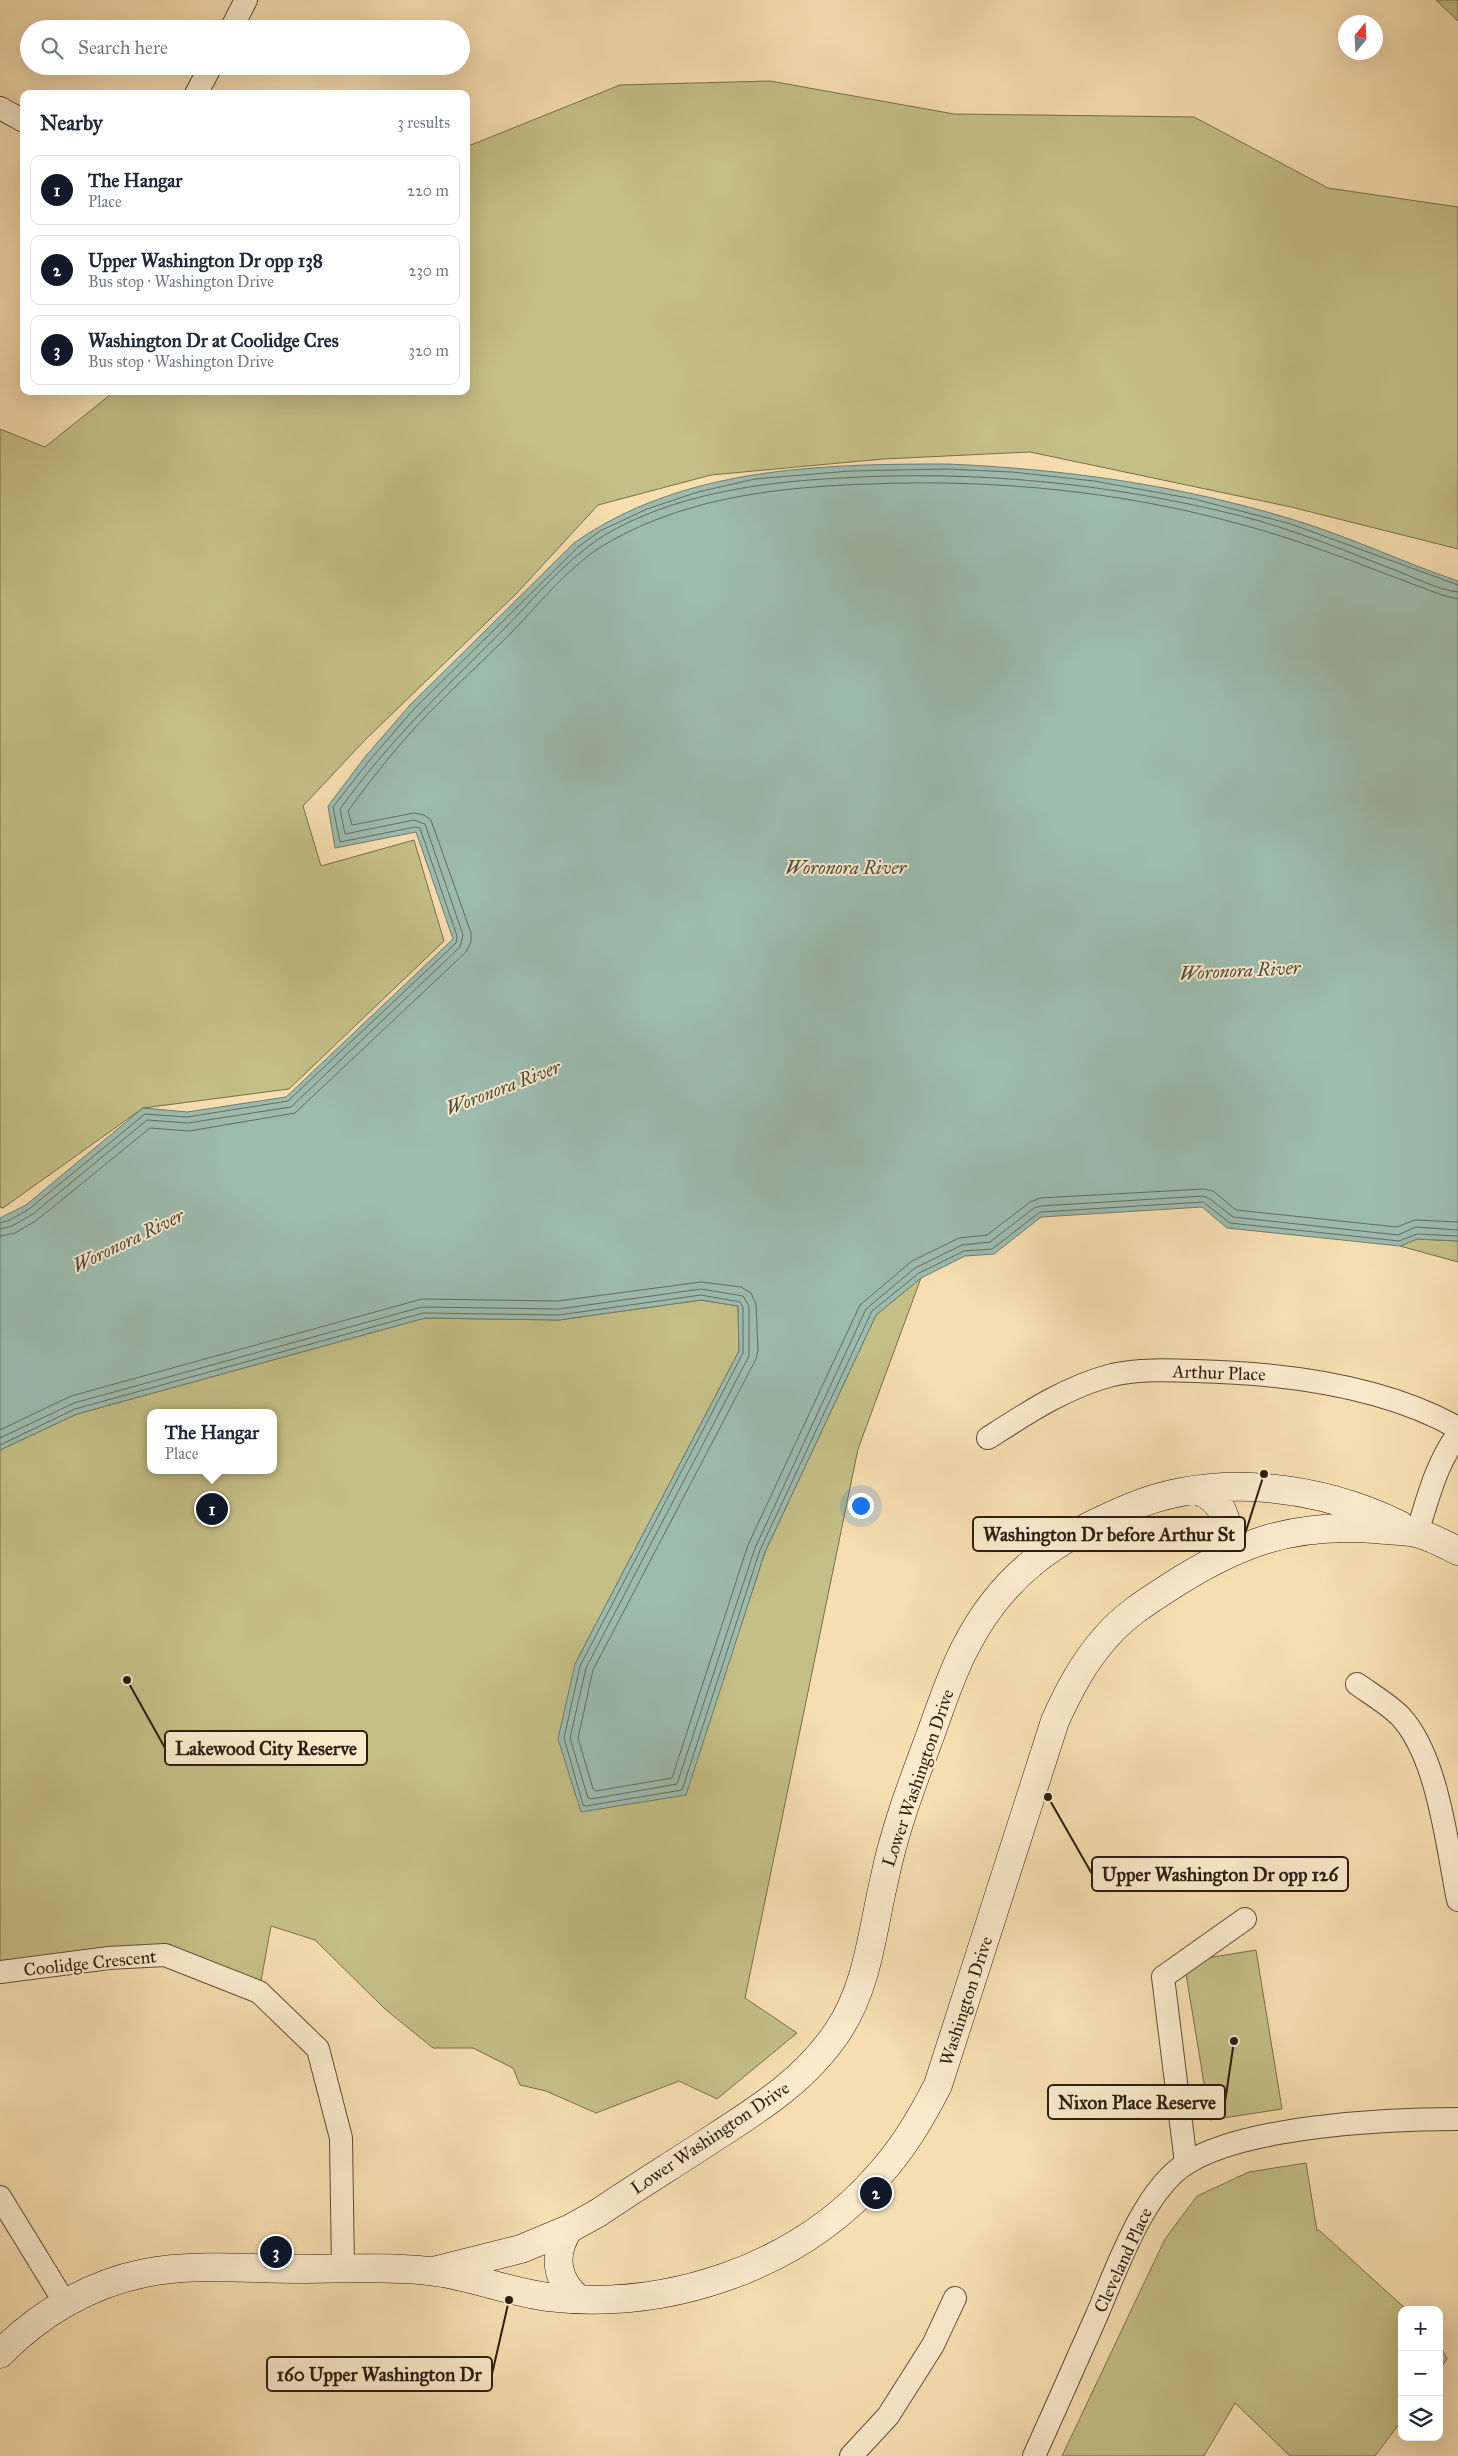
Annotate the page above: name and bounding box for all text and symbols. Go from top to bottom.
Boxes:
north arrow [1338,15,1383,60]
search box [20,20,470,75]
icon: search [38,34,66,62]
text: Search here [78,36,168,59]
text: Nearby [40,110,103,136]
text: 3 results [397,113,450,132]
text: The Hangar [88,169,182,192]
text: 1 [54,181,60,200]
text: 220 m [407,181,449,200]
text: Place [88,192,122,211]
text: Upper Washington Dr opp 138 [88,249,323,272]
text: 2 [53,261,61,280]
text: 230 m [409,261,449,280]
text: Bus stop · Washington Drive [88,272,274,291]
text: Washington Dr at Coolidge Cres [88,329,339,352]
text: 3 [54,341,60,360]
text: 320 m [409,341,449,360]
text: Bus stop · Washington Drive [88,352,274,371]
water label: Woronora River [786,856,907,879]
water label: Woronora River [1179,956,1302,985]
water label: Woronora River [443,1055,565,1120]
water label: Woronora River [69,1203,189,1277]
street label: Arthur Place [1171,1360,1266,1386]
popup [147,1409,277,1474]
text: The Hangar [165,1421,259,1444]
text: Place [165,1444,199,1463]
pin: 1 [196,1490,228,1528]
your location [848,1493,874,1519]
callout: Washington Dr before Arthur St [973,1517,1245,1551]
text: Washington Dr before Arthur St [983,1523,1235,1547]
street label: Lower Washington Drive [877,1686,960,1870]
callout: Lakewood City Reserve [165,1731,367,1765]
text: Lakewood City Reserve [175,1737,357,1761]
callout: Upper Washington Dr opp 126 [1092,1857,1348,1891]
text: Upper Washington Dr opp 126 [1102,1863,1339,1887]
street label: Washington Drive [935,1934,998,2069]
street label: Coolidge Crescent [23,1945,158,1982]
street label: Lower Washington Drive [627,2077,794,2200]
callout: Nixon Place Reserve [1048,2085,1225,2119]
text: Nixon Place Reserve [1058,2091,1216,2114]
pin: 2 [860,2174,892,2212]
street label: Cleveland Place [1089,2204,1157,2316]
pin: 3 [260,2233,292,2271]
map controls [1398,2306,1443,2441]
button: + [1398,2306,1443,2351]
button: − [1398,2351,1443,2396]
callout: 160 Upper Washington Dr [267,2357,492,2391]
text: 160 Upper Washington Dr [276,2363,482,2387]
button: layers [1398,2396,1443,2441]

